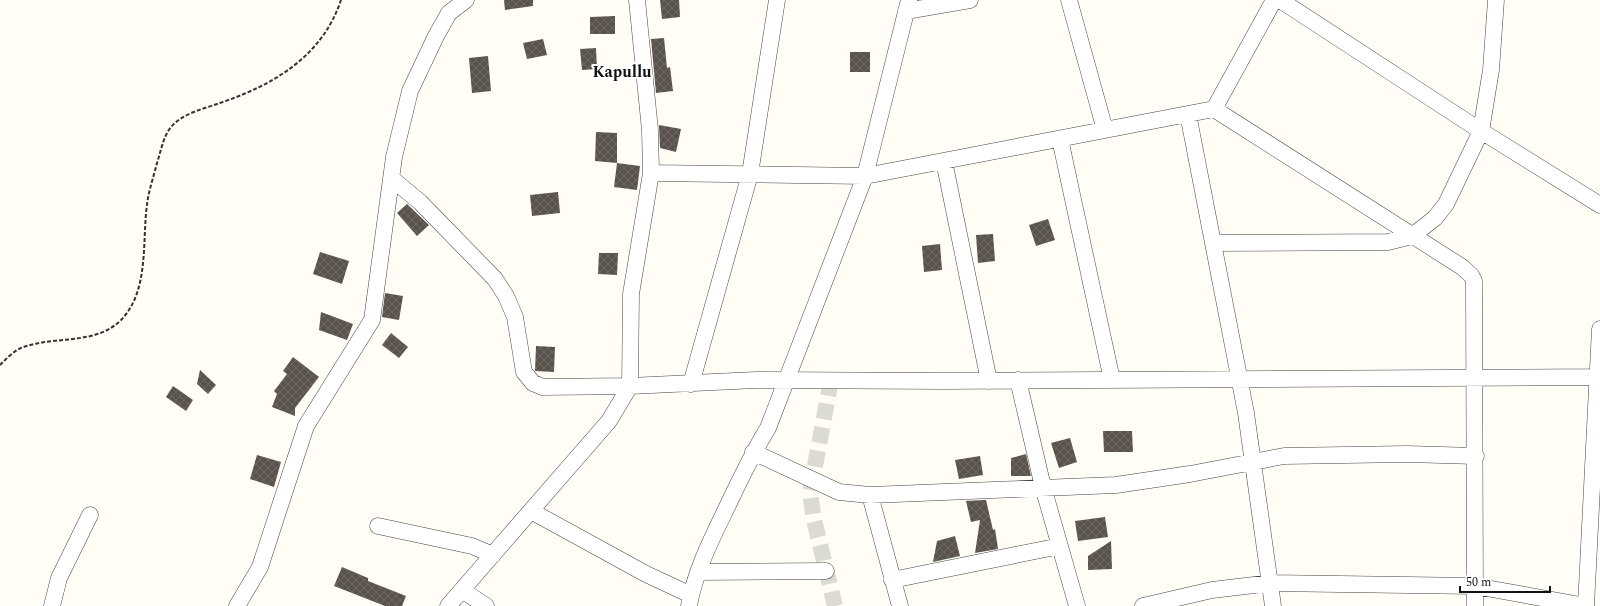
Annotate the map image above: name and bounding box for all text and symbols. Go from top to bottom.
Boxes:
district label: Kapullu [592,60,652,84]
scale bar [1460,568,1550,594]
text: 50 m [1466,573,1491,592]

